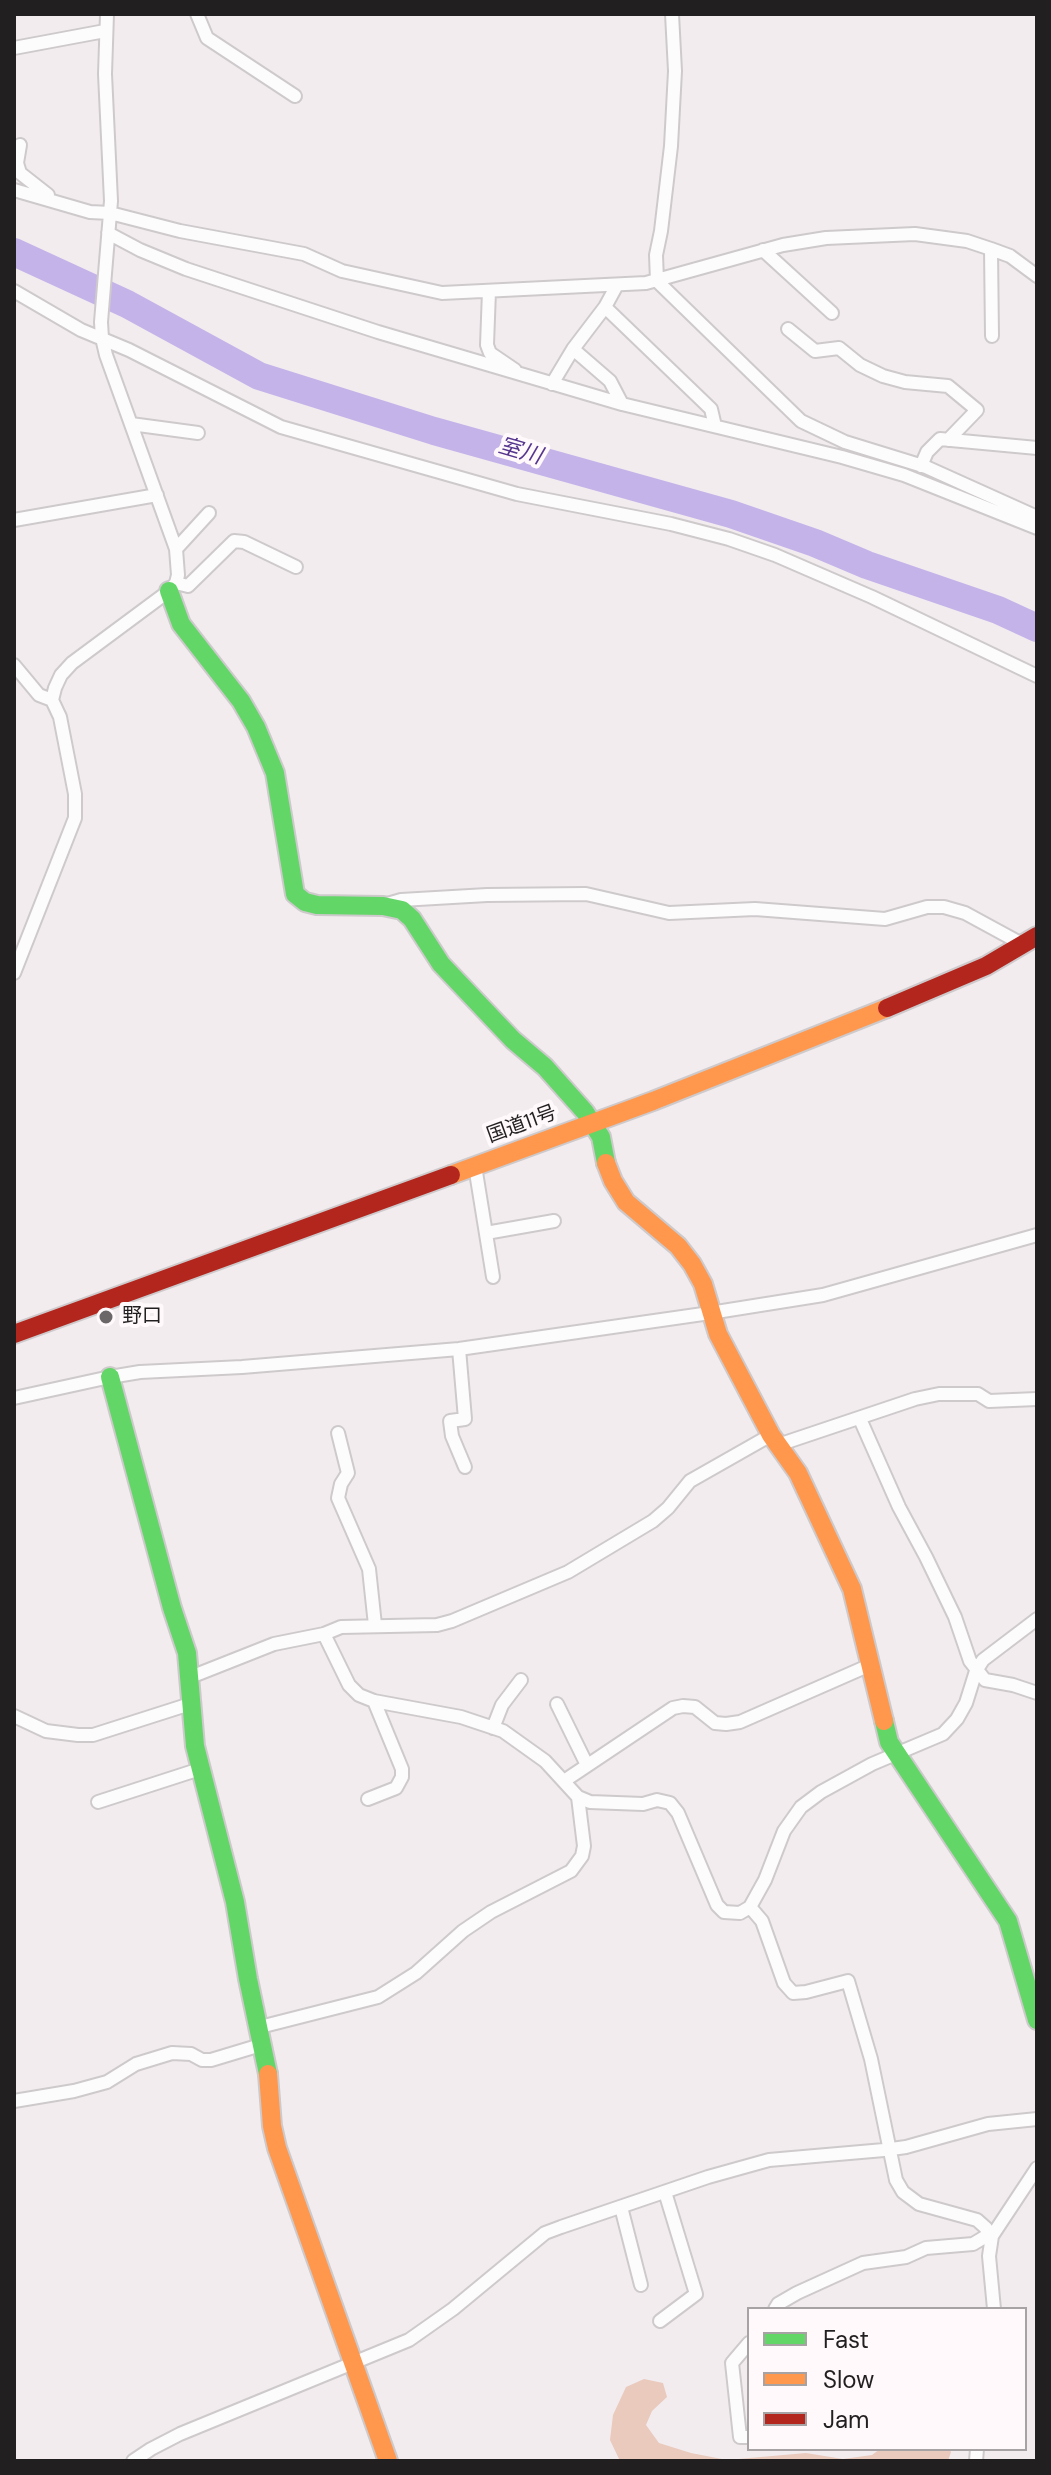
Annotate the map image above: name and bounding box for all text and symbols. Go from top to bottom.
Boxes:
water label: 室川 [495,433,545,471]
street label: 国道11号 [484,1101,560,1149]
place label: 野口 [122,1305,162,1329]
marker: 野口 [97,1308,115,1326]
legend [747,2307,1027,2451]
text: Fast [823,2324,869,2355]
text: Slow [823,2364,874,2395]
text: Jam [823,2404,869,2435]

